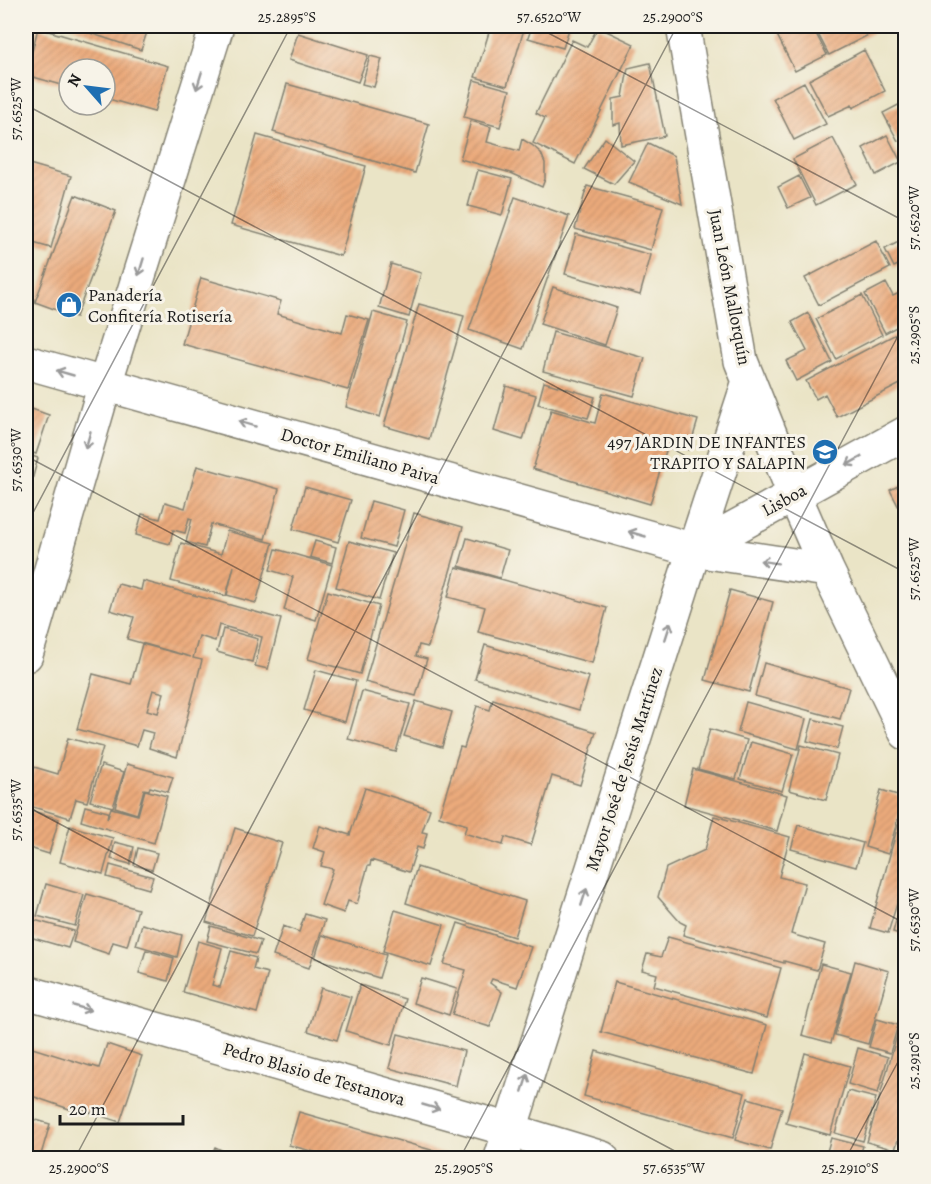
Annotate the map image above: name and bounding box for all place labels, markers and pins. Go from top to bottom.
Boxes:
place label: Panadería Confitería Rotisería [88,283,233,328]
shop icon: Panadería Confitería Rotisería [54,290,84,320]
place label: 497 JARDIN DE INFANTES TRAPITO Y SALAPIN [607,430,806,475]
school or university icon: 497 JARDIN DE INFANTES TRAPITO Y SALAPIN [810,437,840,467]

